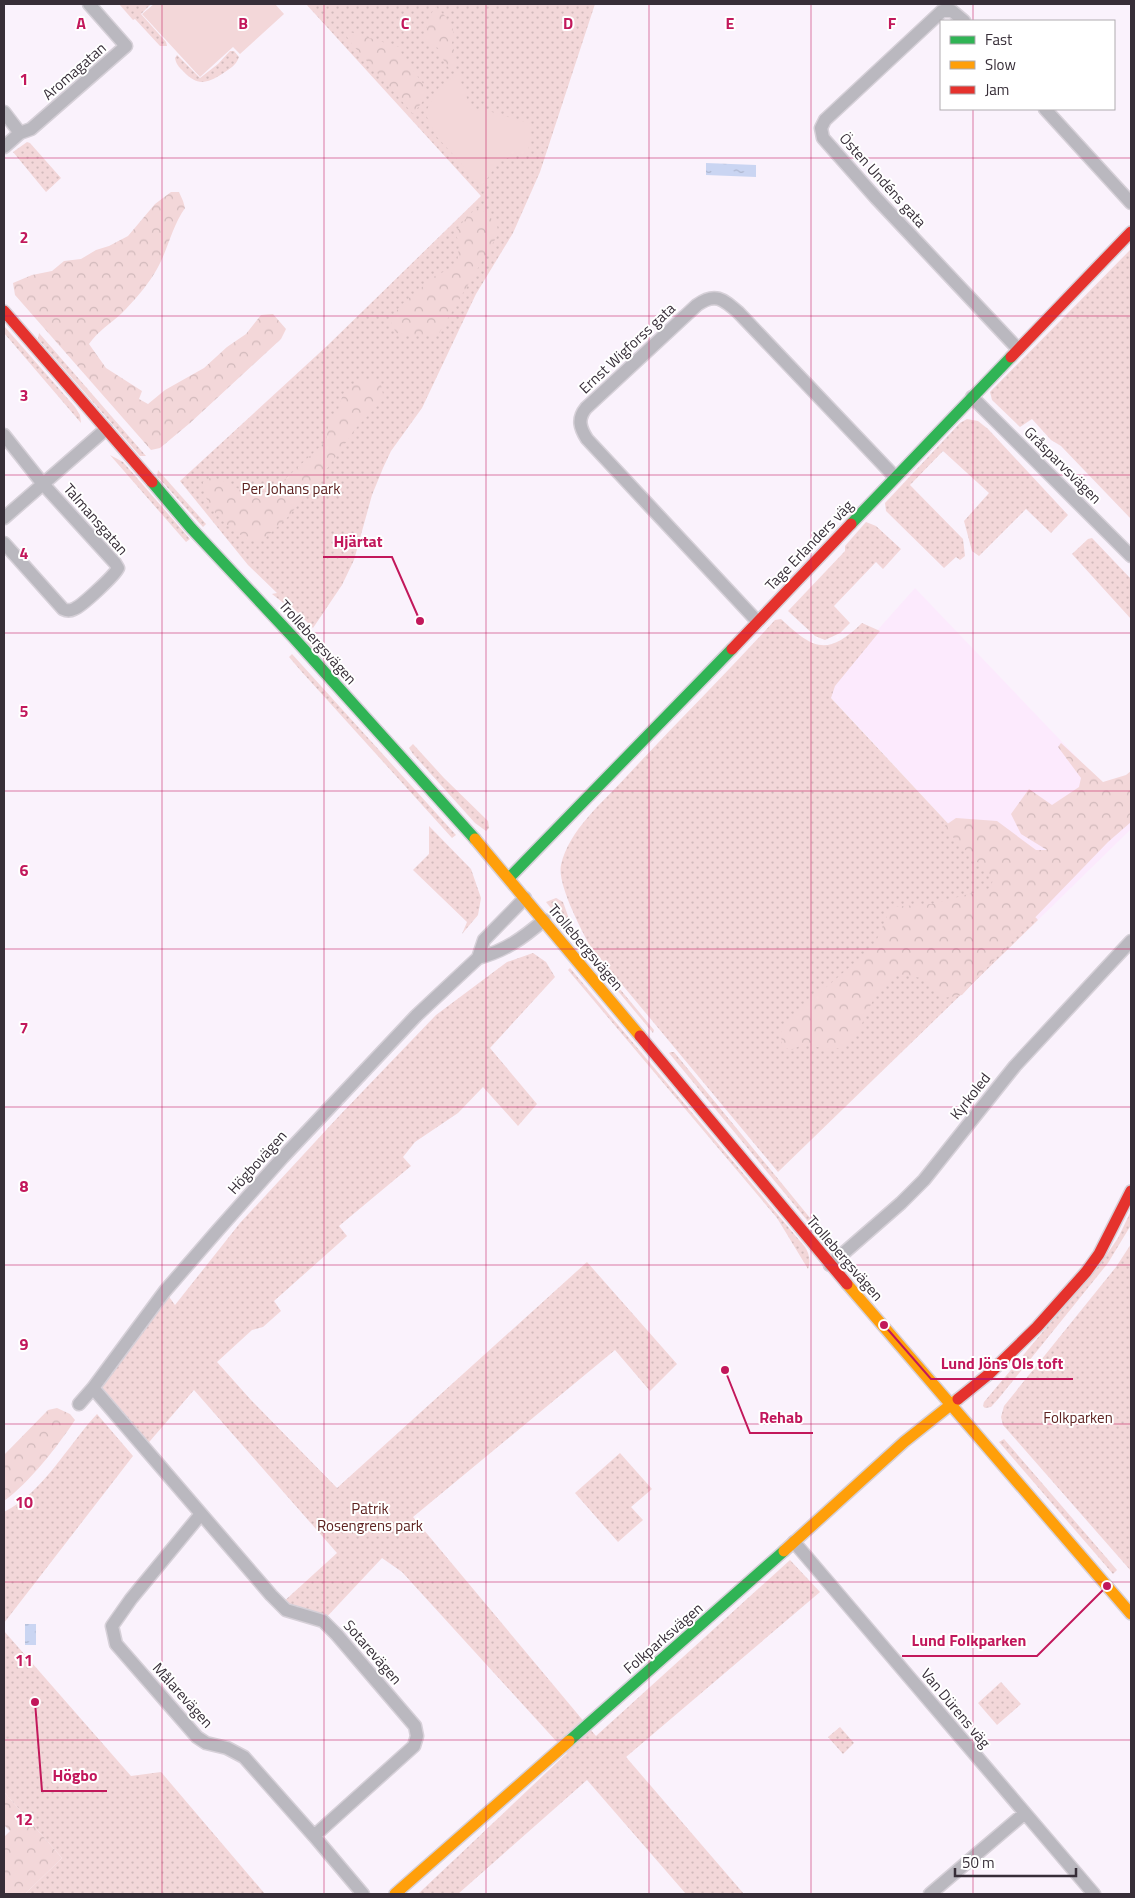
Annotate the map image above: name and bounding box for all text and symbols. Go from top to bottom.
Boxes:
text: A [76,11,86,35]
text: B [238,11,248,35]
text: C [401,11,410,35]
text: D [563,11,573,35]
text: E [726,11,735,35]
text: F [888,11,897,35]
legend [940,20,1115,110]
text: Fast [985,28,1013,51]
street label: Aromagatan [37,37,111,105]
text: Slow [985,53,1016,76]
text: 1 [20,67,28,91]
text: Jam [985,78,1009,101]
street label: Östen Undéns gata [834,127,932,233]
text: 2 [20,225,28,249]
street label: Ernst Wigforss gata [574,297,681,399]
text: 3 [20,383,28,407]
street label: Gråsparvsvägen [1019,421,1107,509]
park label: Per Johans park [242,477,340,500]
street label: Talmansgatan [58,478,134,560]
street label: Tage Erlanders väg [760,494,859,596]
callout: Hjärtat [323,526,392,557]
text: Hjärtat [334,529,383,553]
text: 4 [20,541,29,565]
street label: Trollebergsvägen [274,594,362,690]
text: 5 [20,699,29,723]
text: 6 [20,858,29,882]
street label: Trollebergsvägen [543,899,629,995]
text: 7 [20,1016,28,1040]
street label: Kyrkoled [944,1067,996,1125]
street label: Högbovägen [222,1125,292,1199]
text: 8 [20,1174,29,1198]
street label: Trollebergsvägen [801,1210,889,1306]
text: 9 [20,1332,29,1356]
callout: Lund Jöns Ols toft [931,1348,1073,1379]
text: Lund Jöns Ols toft [941,1351,1063,1375]
callout: Rehab [750,1402,813,1433]
text: Rehab [759,1405,803,1429]
park label: Folkparken [1043,1406,1113,1429]
text: 10 [15,1490,33,1514]
park label: Patrik Rosengrens park [317,1497,423,1537]
street label: Folkparksvägen [618,1597,708,1679]
street label: Sotarevägen [338,1615,408,1689]
callout: Lund Folkparken [902,1625,1037,1656]
text: Lund Folkparken [912,1628,1026,1652]
text: 11 [15,1648,33,1672]
street label: Målarevägen [147,1657,219,1733]
street label: Van Dürens väg [916,1663,997,1753]
callout: Högbo [42,1760,107,1791]
text: Högbo [52,1763,98,1787]
text: 12 [15,1807,33,1831]
scale bar [955,1846,1076,1878]
text: 50 m [962,1851,995,1874]

